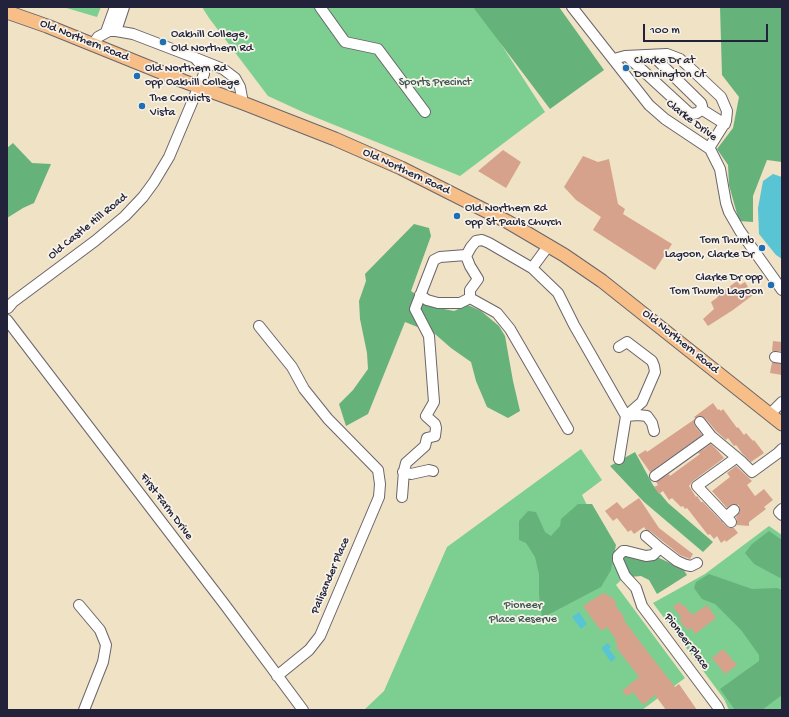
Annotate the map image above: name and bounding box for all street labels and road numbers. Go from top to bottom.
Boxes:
street label: Old Northern Road [37,17,131,65]
street label: Clarke Drive [662,97,720,145]
street label: Old Northern Road [360,145,452,199]
street label: Old Castle Hill Road [46,191,130,263]
street label: Old Northern Road [639,307,721,377]
street label: First Farm Drive [136,471,196,543]
street label: Palisander Place [308,536,354,616]
street label: Pioneer Place [660,611,712,673]

